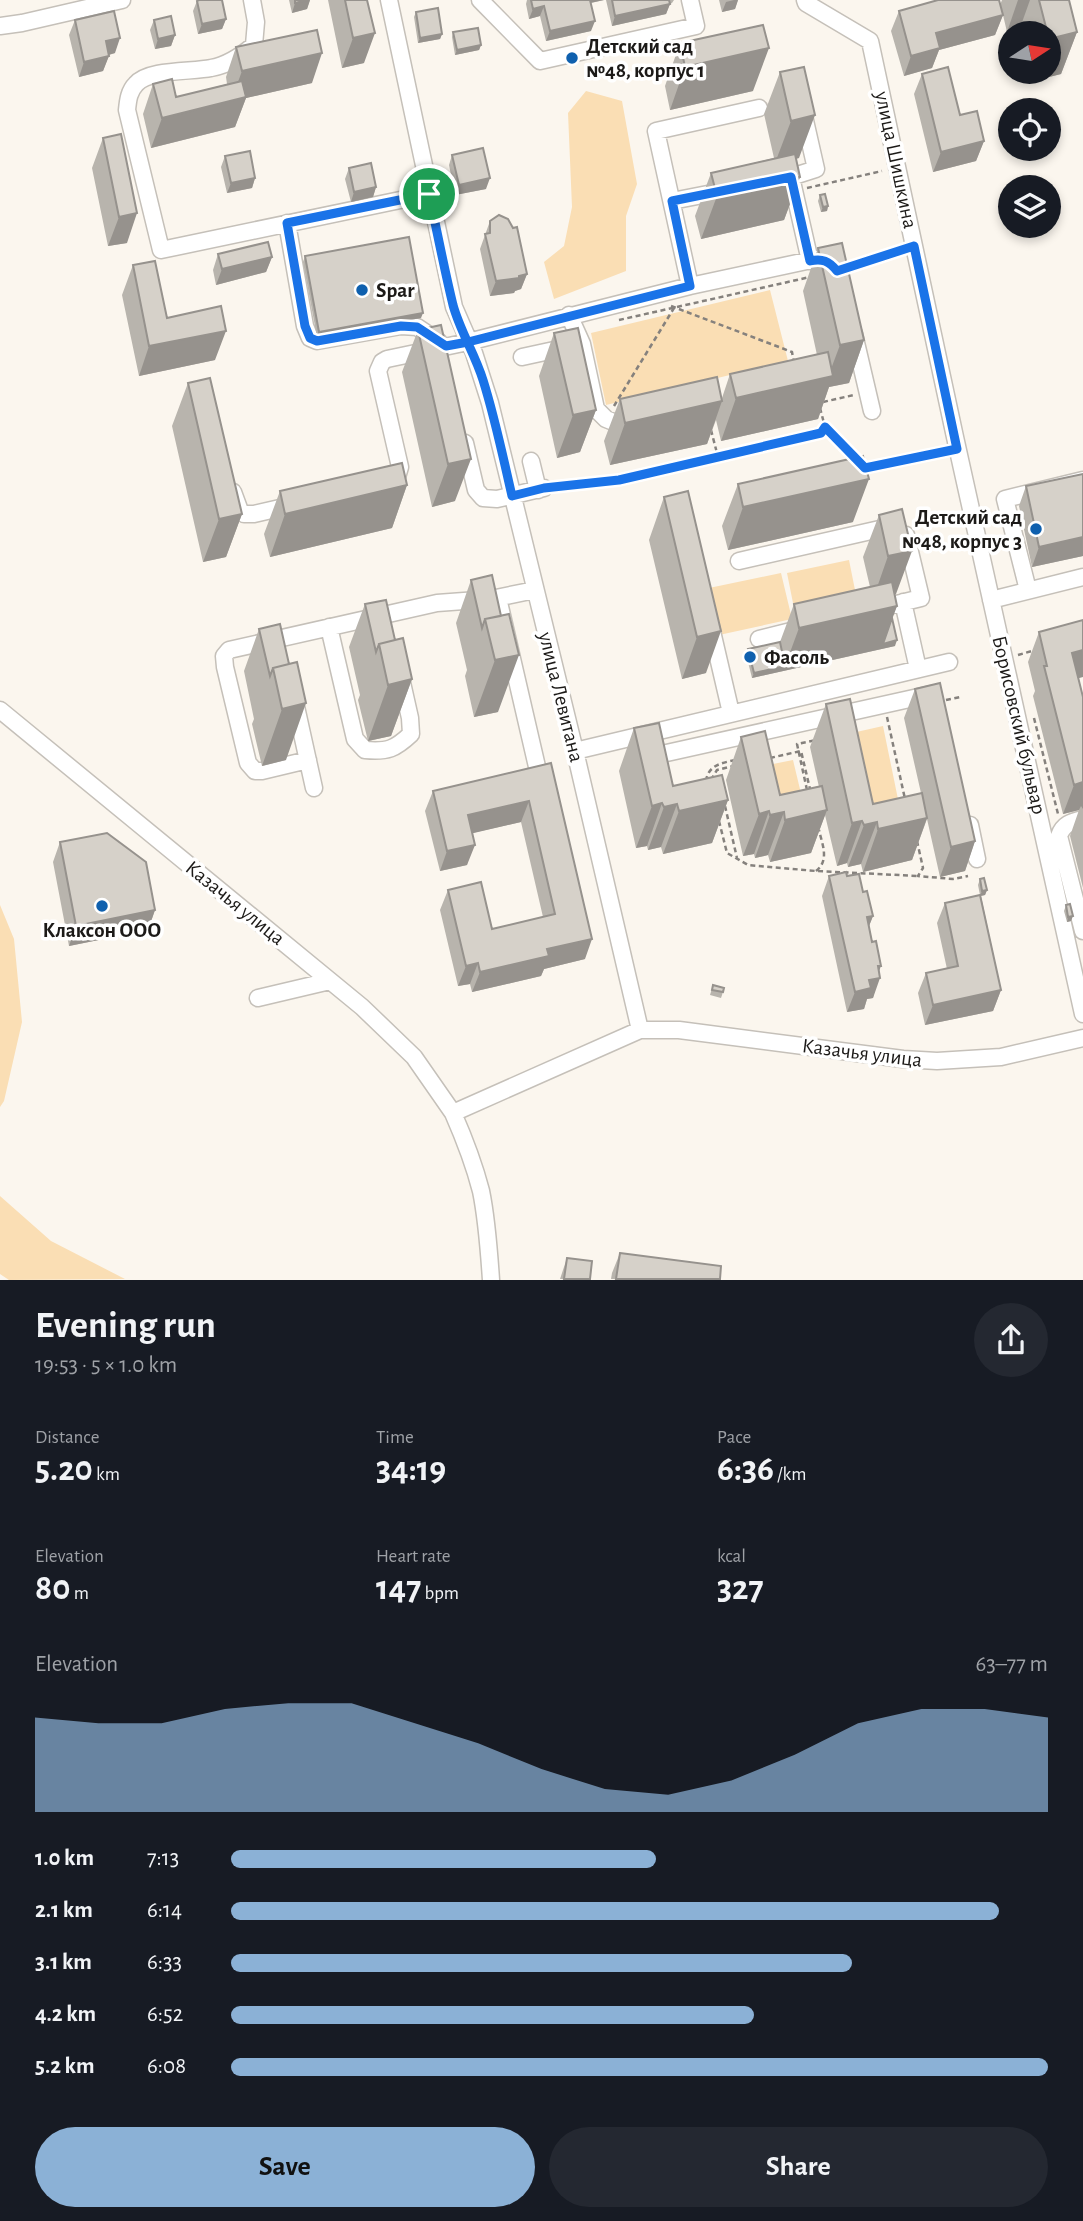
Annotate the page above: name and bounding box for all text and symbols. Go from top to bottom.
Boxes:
north arrow [998,21,1060,84]
map controls [998,21,1061,238]
place label: Детский сад №48, корпус 1 [586,36,705,81]
marker: Детский сад №48, корпус 1 [564,50,580,66]
street label: улица Шишкина [871,88,921,231]
button: locate [998,98,1061,161]
pin [399,164,459,224]
icon: arrive [410,175,448,213]
button: layers [998,175,1061,238]
place label: Spar [376,280,415,301]
marker: Spar [354,282,370,298]
place label: Детский сад №48, корпус 3 [902,507,1022,552]
marker: Детский сад №48, корпус 3 [1028,521,1044,537]
street label: улица Левитана [534,629,587,765]
street label: Борисовский бульвар [988,634,1050,816]
place label: Фасоль [764,647,829,668]
marker: Фасоль [742,649,758,665]
street label: Казачья улица [181,857,289,950]
marker: Клаксон ООО [94,898,110,914]
place label: Клаксон ООО [43,920,161,941]
street label: Казачья улица [801,1035,924,1071]
button: share [974,1303,1048,1377]
text: Evening run [35,1307,216,1345]
text: 19:53 · 5 × 1.0 km [35,1354,177,1377]
text: Distance [35,1428,99,1447]
text: Time [376,1428,414,1447]
text: Pace [717,1428,751,1447]
text: 5.20 [35,1452,93,1487]
text: 34:19 [376,1452,446,1487]
text: 6:36 [717,1452,774,1487]
text: km [93,1465,120,1484]
text: /km [774,1465,806,1484]
text: Elevation [35,1547,104,1566]
text: Heart rate [376,1547,451,1566]
text: kcal [717,1547,746,1566]
text: 80 [35,1571,71,1606]
text: 147 [376,1571,421,1606]
text: 327 [717,1571,764,1606]
text: m [71,1584,89,1603]
text: bpm [421,1584,459,1603]
text: Elevation [35,1653,118,1676]
text: 63–77 m [975,1653,1048,1676]
text: 1.0 km [35,1847,94,1870]
text: 7:13 [147,1847,179,1870]
text: 2.1 km [35,1899,93,1922]
text: 6:14 [147,1899,182,1922]
text: 3.1 km [35,1951,92,1974]
text: 6:33 [147,1951,182,1974]
text: 4.2 km [35,2003,96,2026]
text: 6:52 [147,2003,183,2026]
text: 5.2 km [35,2055,94,2078]
text: 6:08 [147,2055,186,2078]
button: Save [35,2127,535,2207]
button: Share [549,2127,1048,2207]

